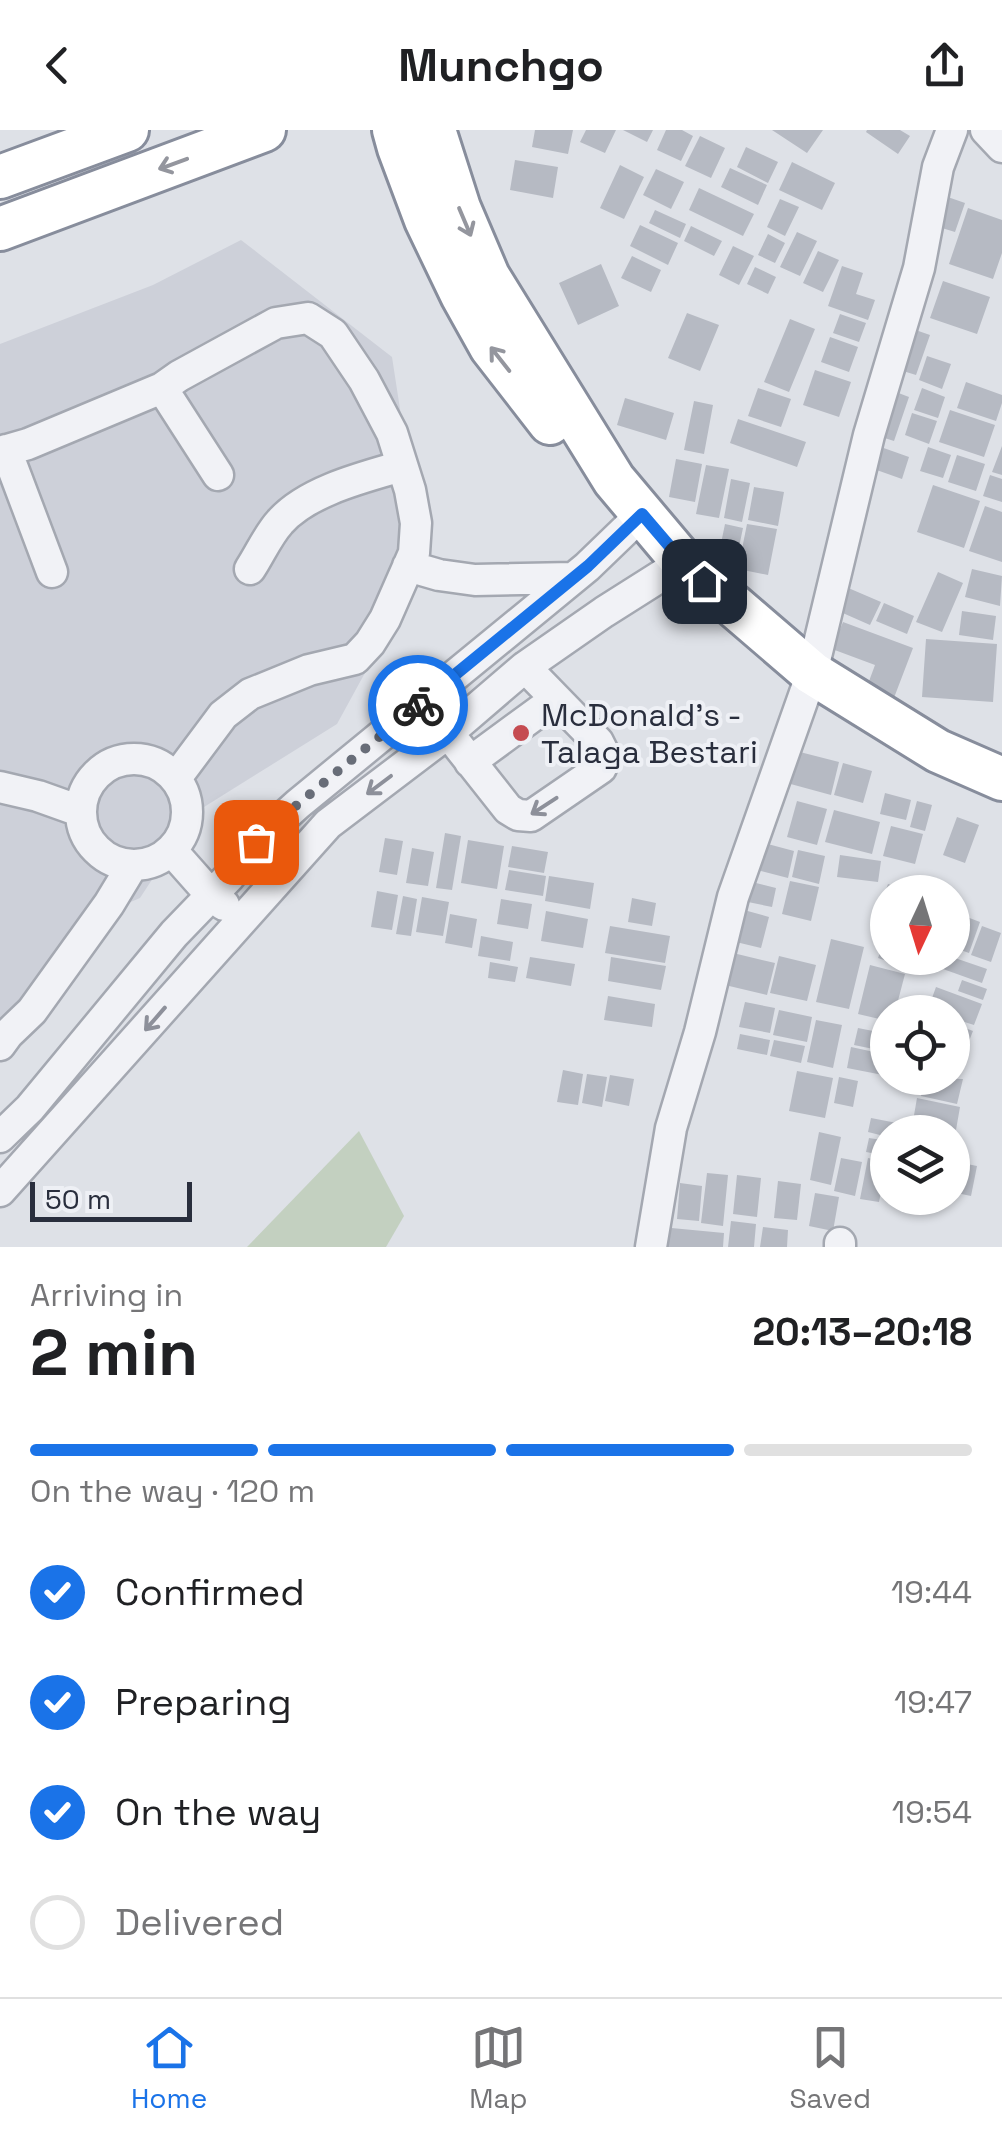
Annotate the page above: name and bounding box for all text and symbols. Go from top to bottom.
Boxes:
text: Munchgo [398,37,604,94]
icon: back [30,38,85,93]
icon: share [917,38,972,93]
one-way arrow [158,156,189,174]
one-way arrow [457,206,475,237]
one-way arrow [490,346,511,373]
pin [662,539,747,624]
icon: home [677,554,732,609]
courier [368,655,468,755]
icon: bike [391,678,446,733]
place label: McDonald's - Talaga Bestari [541,695,758,772]
marker: McDonald's - Talaga Bestari [510,722,532,744]
one-way arrow [366,775,393,796]
one-way arrow [530,796,559,817]
pin [214,800,299,885]
icon: bag [229,815,284,870]
north arrow [870,875,970,975]
map controls [870,875,970,1215]
button: locate [870,995,970,1095]
one-way arrow [144,1005,166,1031]
button: layers [870,1115,970,1215]
scale bar [30,1177,192,1222]
text: 50 m [45,1181,111,1217]
text: Arriving in [30,1275,183,1315]
text: 20:13–20:18 [753,1308,972,1356]
text: 2 min [30,1311,198,1394]
text: On the way · 120 m [30,1471,315,1511]
icon: check [30,1565,85,1620]
text: Confirmed [115,1568,305,1616]
text: 19:44 [891,1572,972,1612]
icon: check [30,1675,85,1730]
text: Preparing [115,1678,292,1726]
text: 19:47 [894,1682,972,1722]
icon: check [30,1785,85,1840]
text: On the way [115,1788,321,1836]
text: 19:54 [892,1792,972,1832]
text: Delivered [115,1898,284,1946]
tab: Home [131,2020,207,2116]
tab: Map [469,2020,528,2116]
tab: Saved [789,2020,871,2116]

